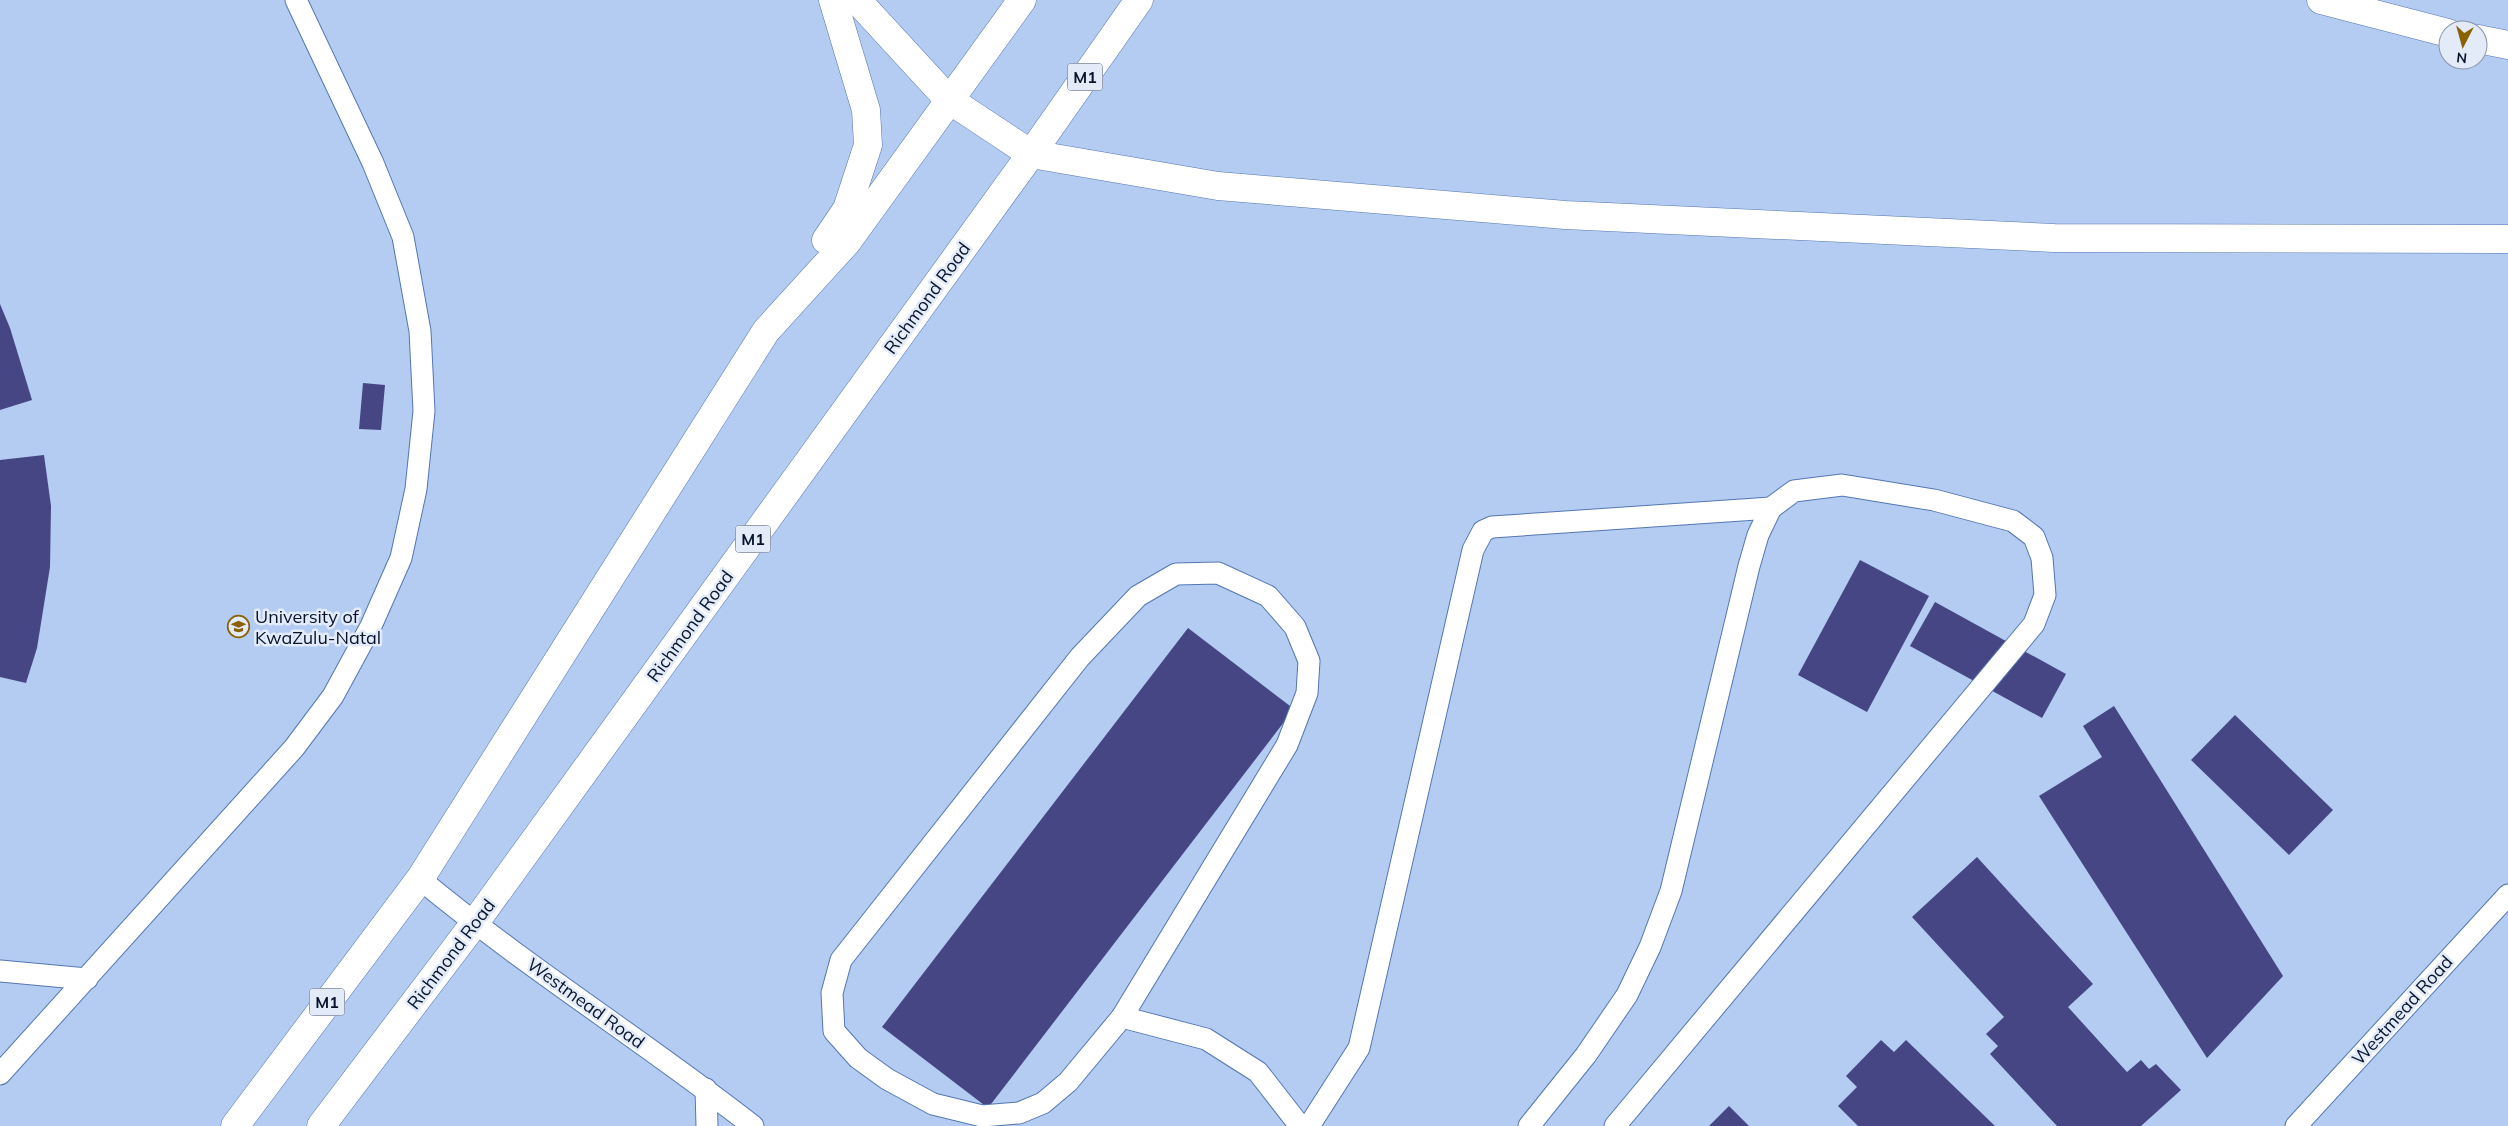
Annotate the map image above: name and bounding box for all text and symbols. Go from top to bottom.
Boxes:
north arrow [2438,20,2488,70]
text: N [2455,48,2468,67]
road number: M1 [1068,64,1102,90]
street label: Richmond Road [879,238,975,358]
road number: M1 [736,526,770,552]
street label: Richmond Road [642,566,738,686]
place label: University of KwaZulu-Natal [255,605,381,649]
school or university icon: University of KwaZulu-Natal [227,614,251,638]
street label: Richmond Road [402,894,500,1014]
street label: Westmead Road [2347,950,2457,1070]
street label: Westmead Road [523,953,649,1053]
road number: M1 [310,989,344,1016]

